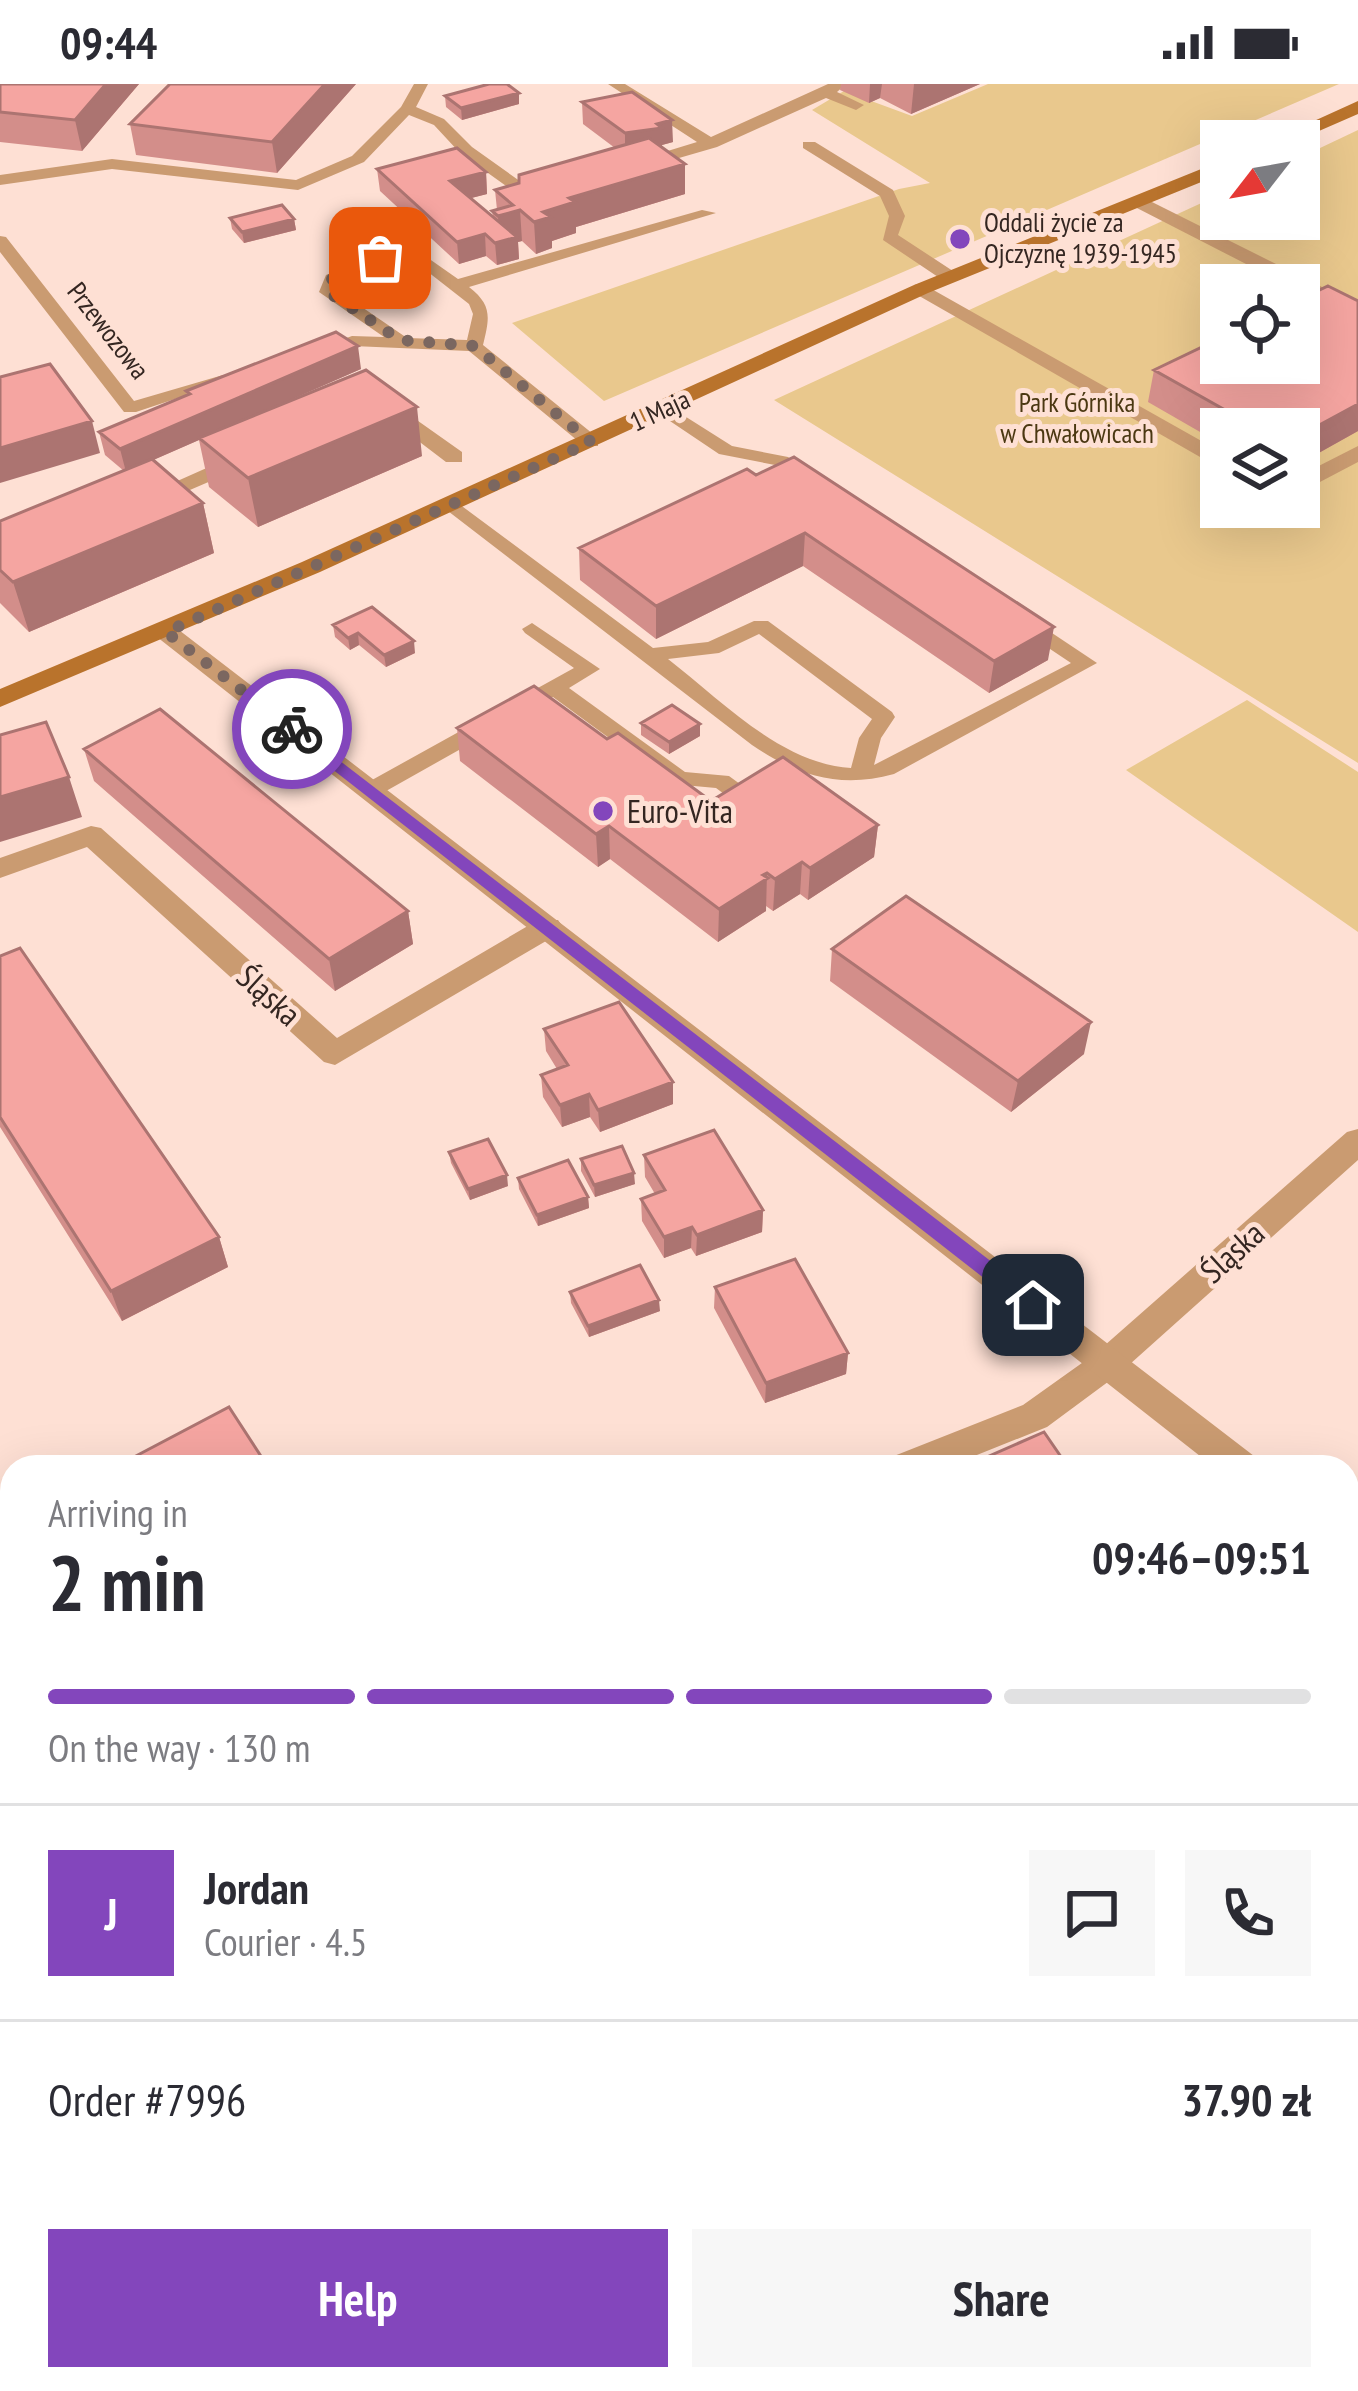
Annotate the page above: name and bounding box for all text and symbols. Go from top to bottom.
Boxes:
text: 09:44 [60,13,157,71]
north arrow [1200,120,1320,240]
map controls [1200,120,1320,528]
place label: Oddali życie za Ojczyznę 1939-1945 [984,205,1177,270]
pin [329,207,431,309]
icon: bag [347,225,413,291]
marker: Oddali życie za Ojczyznę 1939-1945 [947,226,973,252]
button: locate [1200,264,1320,384]
street label: Przewozowa [60,275,157,386]
street label: 1 Maja [624,381,695,439]
park label: Park Górnika w Chwałowicach [1000,385,1154,450]
button: layers [1200,408,1320,528]
courier [232,669,352,789]
icon: bike [259,696,325,762]
place label: Euro-Vita [627,789,733,832]
marker: Euro-Vita [590,798,616,824]
street label: Śląska [228,955,311,1035]
street label: Śląska [1190,1212,1273,1292]
pin [982,1254,1084,1356]
icon: home [1000,1272,1066,1338]
text: Arriving in [48,1487,188,1538]
text: 09:46–09:51 [1092,1528,1311,1586]
text: 2 min [48,1532,206,1633]
text: On the way · 130 m [48,1722,310,1773]
button: chat [1029,1850,1155,1976]
button: phone [1185,1850,1311,1976]
text: Jordan [204,1858,309,1916]
text: J [104,1884,118,1942]
text: Courier · 4.5 [204,1916,367,1967]
text: Order #7996 [48,2070,246,2128]
text: 37.90 zł [1182,2070,1311,2128]
button: Help [48,2229,668,2367]
button: Share [692,2229,1311,2367]

